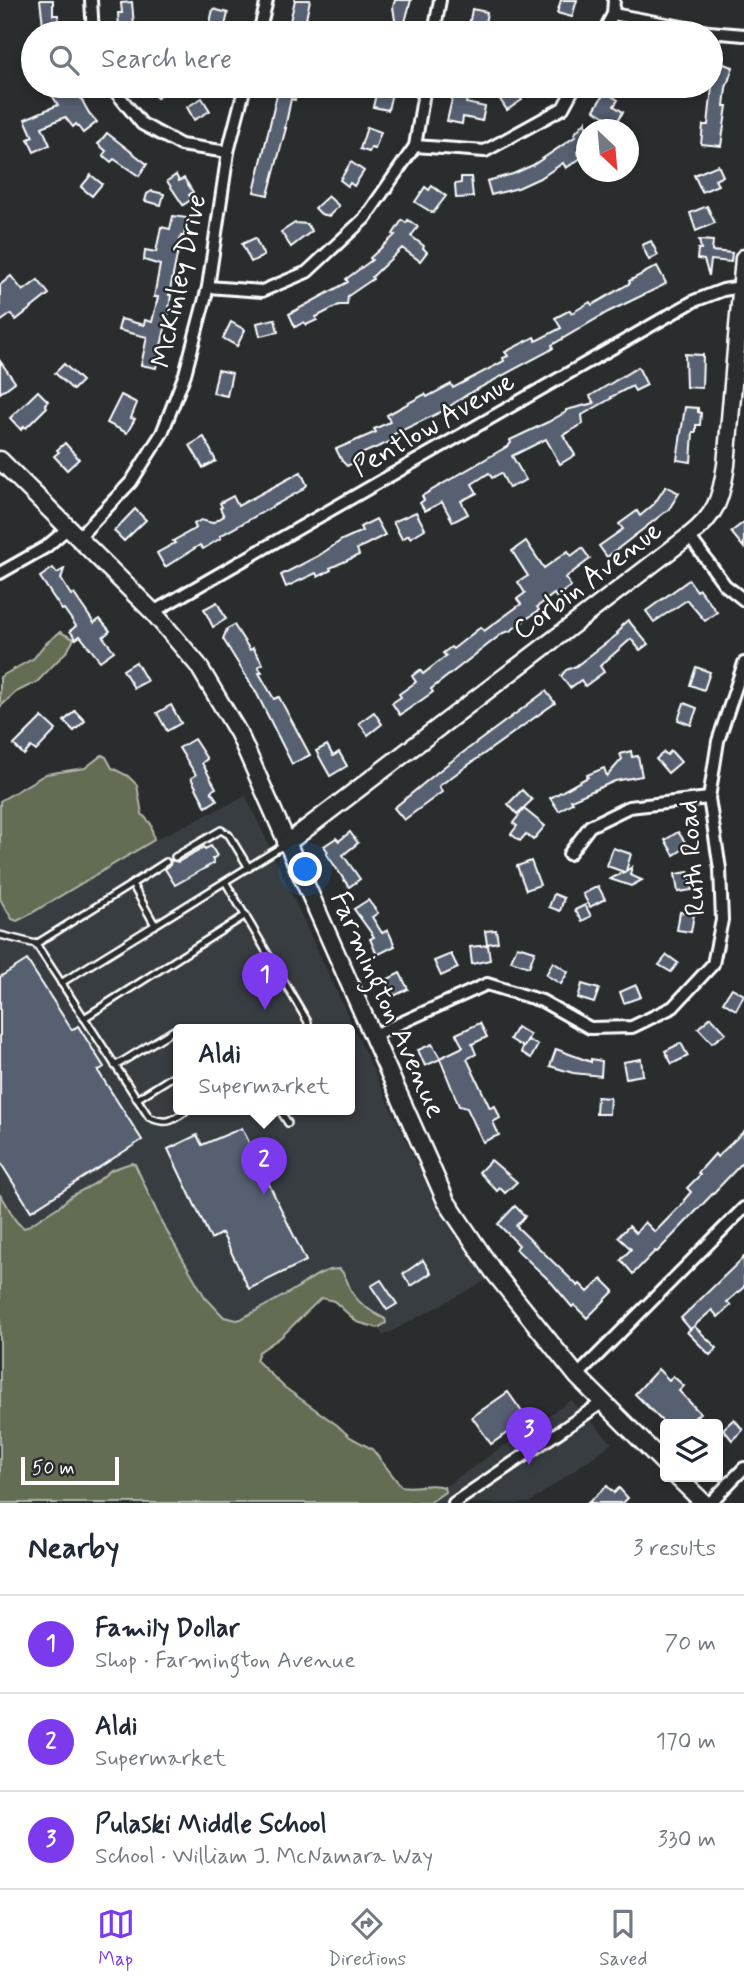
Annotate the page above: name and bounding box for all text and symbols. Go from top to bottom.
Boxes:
search box [21,21,723,98]
icon: search [45,41,83,79]
text: Search here [101,43,232,77]
north arrow [576,119,639,182]
street label: McKinley Drive [144,191,216,371]
street label: Pentlow Avenue [346,364,522,486]
street label: Corbin Avenue [506,513,670,649]
street label: Ruth Road [670,799,716,917]
your location [288,852,322,886]
street label: Farmington Avenue [318,886,454,1125]
pin: 1 [242,952,288,1010]
popup [173,1024,355,1115]
text: Aldi [198,1038,241,1072]
text: Supermarket [198,1072,330,1102]
pin: 2 [241,1137,287,1195]
pin: 3 [506,1407,552,1465]
map controls [660,1419,723,1482]
button: layers [660,1419,723,1482]
scale bar [21,1454,119,1486]
text: 50 m [32,1456,75,1481]
text: Nearby [28,1529,119,1568]
text: 3 results [633,1534,716,1564]
text: Family Dollar [95,1612,240,1646]
text: 1 [46,1629,56,1659]
text: 70 m [664,1629,716,1659]
text: Shop · Farmington Avenue [95,1646,356,1676]
text: Aldi [95,1710,138,1744]
text: 2 [45,1727,57,1757]
text: 170 m [656,1727,716,1757]
text: Supermarket [95,1744,226,1774]
text: Pulaski Middle School [95,1808,327,1842]
text: 3 [46,1825,56,1855]
text: 330 m [658,1825,716,1855]
text: School · William J. McNamara Way [95,1842,433,1872]
tab: Map [97,1905,135,1972]
tab: Directions [328,1905,406,1972]
tab: Saved [599,1905,647,1972]

